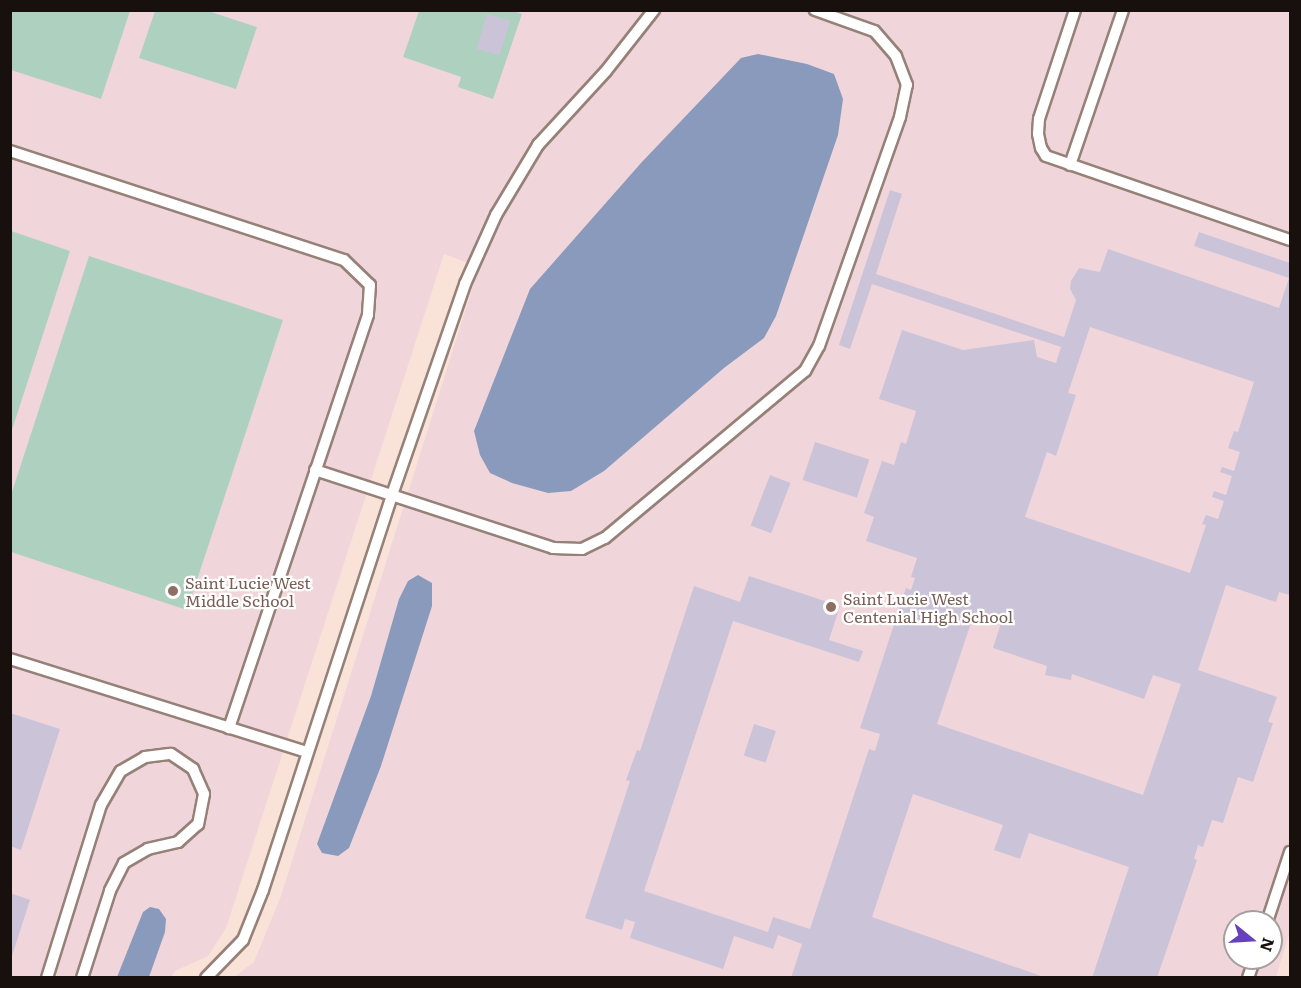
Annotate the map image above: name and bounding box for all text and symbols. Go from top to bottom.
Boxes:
place label: Saint Lucie West Middle School [185,572,311,610]
marker: Saint Lucie West Middle School [166,584,180,598]
place label: Saint Lucie West Centenial High School [843,588,1013,626]
marker: Saint Lucie West Centenial High School [824,600,838,614]
north arrow [1223,910,1283,970]
text: N [1255,935,1282,955]

